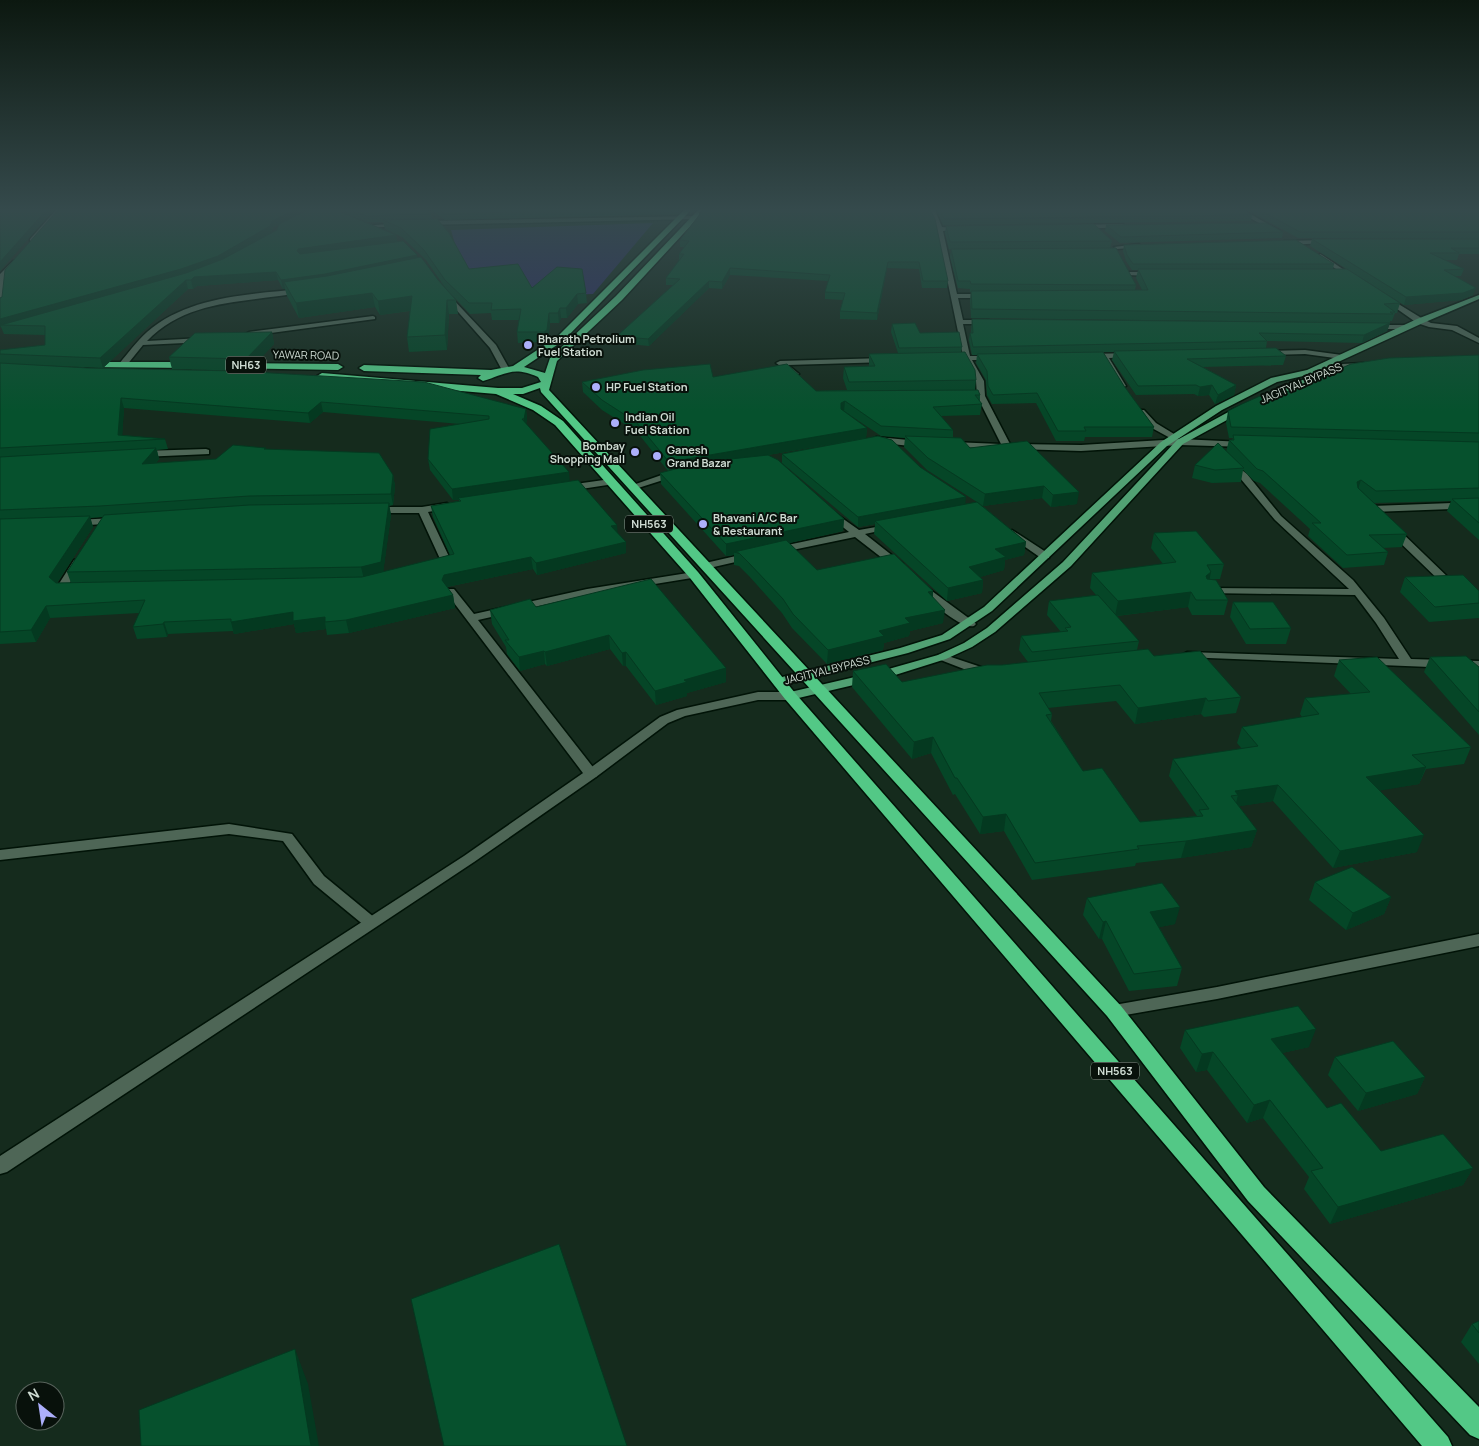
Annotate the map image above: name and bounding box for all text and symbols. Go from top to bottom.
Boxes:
place label: Bharath Petrolium Fuel Station [538,331,635,359]
marker: Bharath Petrolium Fuel Station [522,339,534,351]
street label: YAWAR ROAD [273,346,339,363]
road number: NH63 [226,356,266,374]
street label: JAGITYAL BYPASS [1258,358,1344,407]
place label: HP Fuel Station [606,379,688,394]
marker: HP Fuel Station [590,381,602,393]
place label: Indian Oil Fuel Station [625,409,690,437]
marker: Indian Oil Fuel Station [609,417,621,429]
place label: Bombay Shopping Mall [550,438,626,466]
place label: Ganesh Grand Bazar [667,442,732,470]
marker: Bombay Shopping Mall [629,446,641,458]
marker: Ganesh Grand Bazar [651,450,663,462]
place label: Bhavani A/C Bar & Restaurant [713,510,798,538]
road number: NH563 [625,516,673,532]
marker: Bhavani A/C Bar & Restaurant [697,518,709,530]
street label: JAGITYAL BYPASS [783,652,871,687]
road number: NH563 [1091,1062,1139,1080]
north arrow [15,1381,65,1431]
text: N [24,1384,42,1405]

